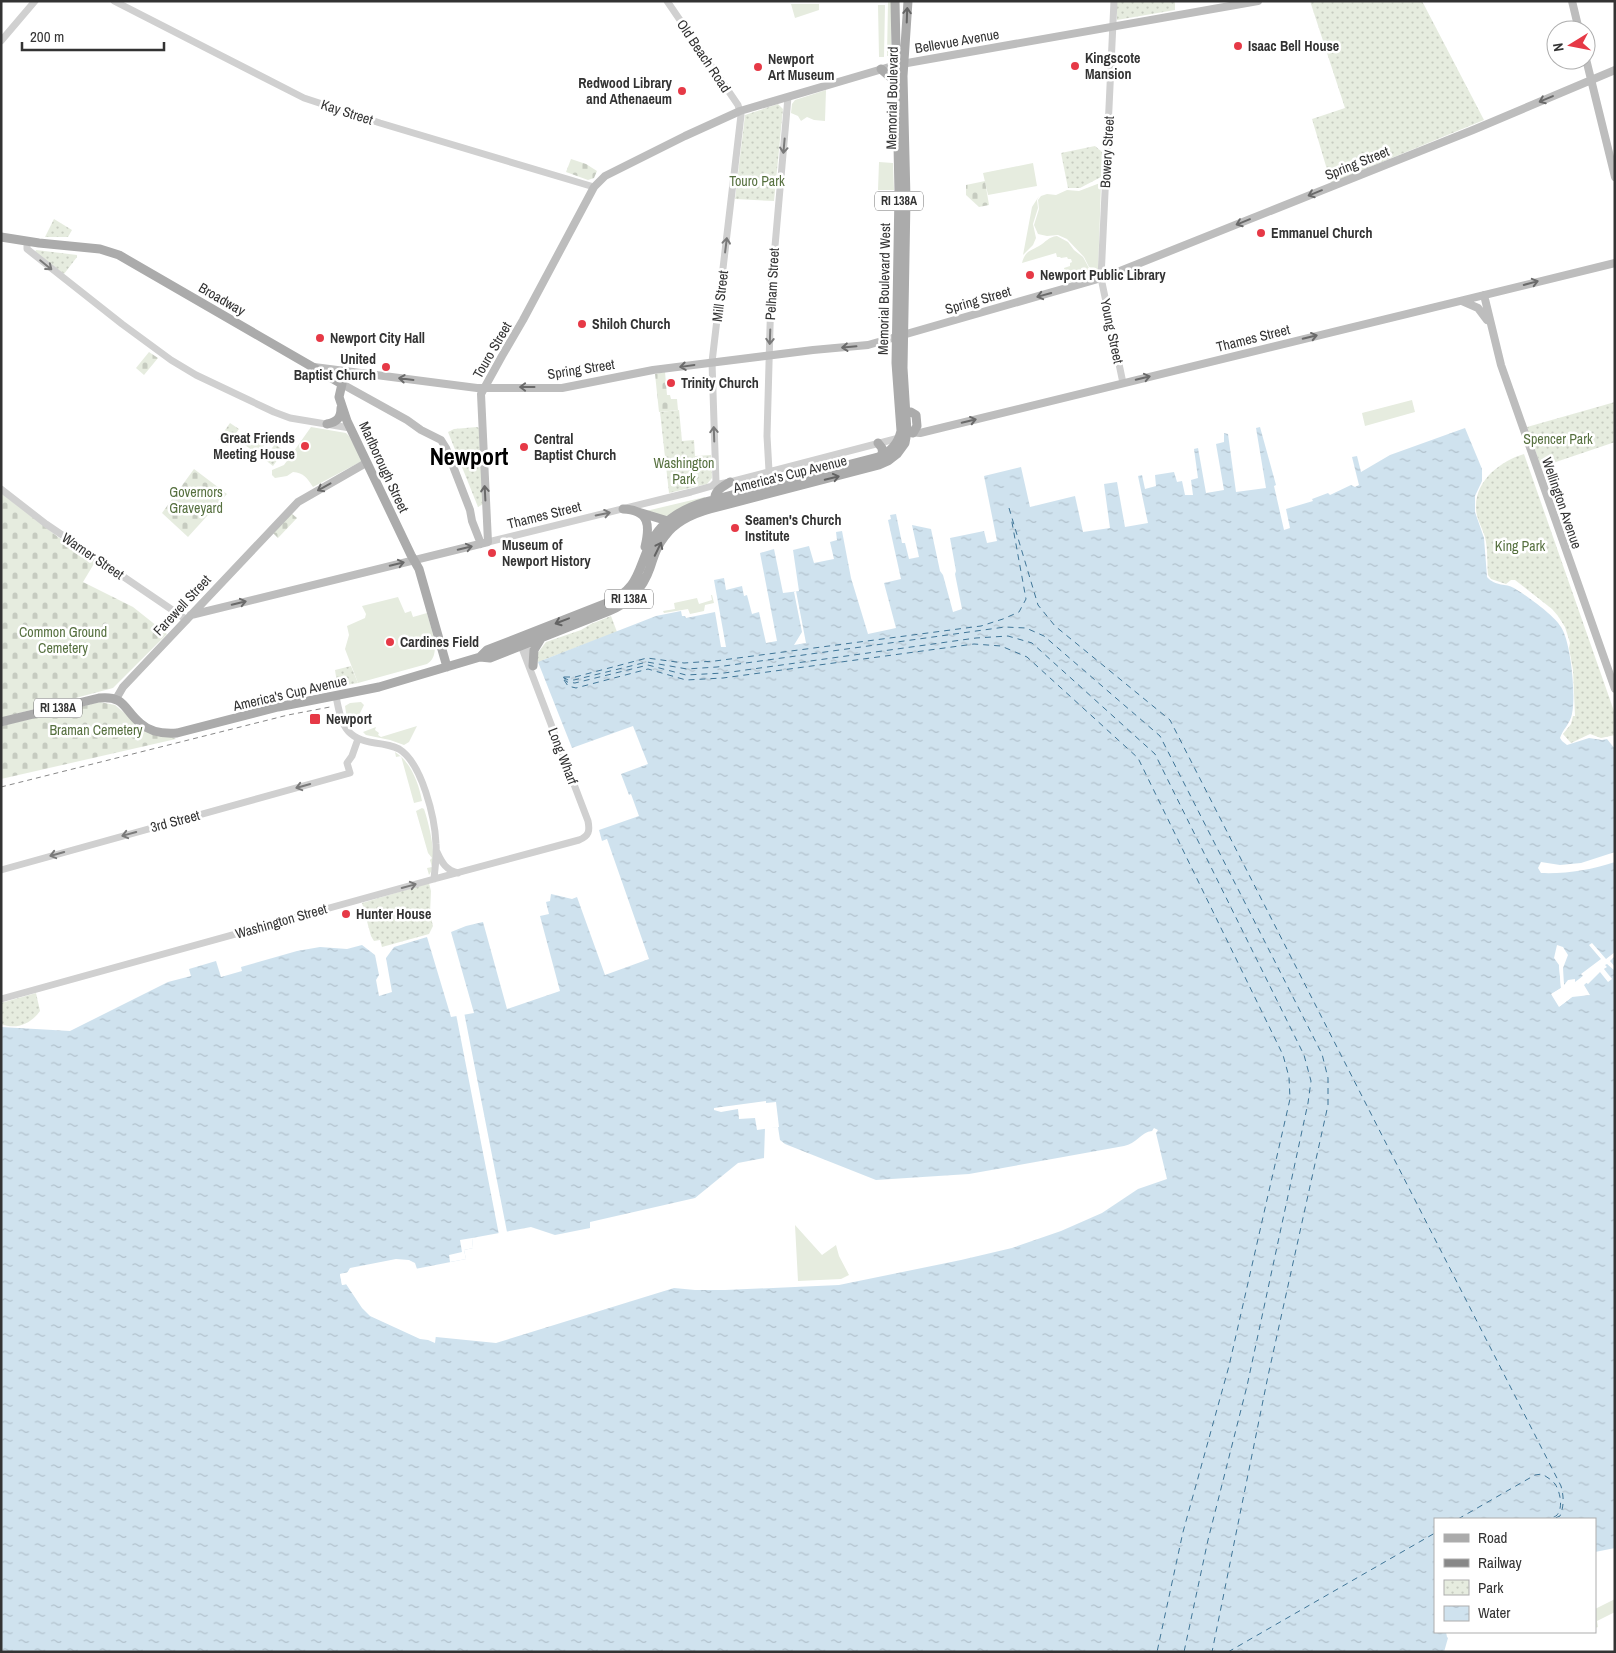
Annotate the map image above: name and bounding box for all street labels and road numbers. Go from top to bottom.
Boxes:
street label: Old Beach Road [673,16,735,96]
street label: Bellevue Avenue [913,25,1001,57]
street label: Memorial Boulevard [882,46,902,150]
street label: Kay Street [319,95,375,129]
street label: Bowery Street [1096,116,1118,188]
street label: Spring Street [1322,142,1392,184]
road number: RI 138A [875,192,923,210]
street label: Memorial Boulevard West [874,223,894,355]
street label: Pelham Street [761,247,783,321]
street label: Mill Street [708,269,732,323]
street label: Broadway [195,278,249,320]
street label: Spring Street [943,282,1013,318]
street label: Young Street [1096,297,1128,365]
street label: Touro Street [469,318,515,382]
street label: Thames Street [1214,320,1292,356]
street label: Spring Street [546,355,616,383]
street label: Marlborough Street [355,419,413,515]
street label: America's Cup Avenue [730,451,849,497]
street label: Wellington Avenue [1538,455,1586,551]
street label: Thames Street [505,497,583,533]
street label: Warner Street [59,529,127,583]
street label: Farewell Street [149,571,215,639]
road number: RI 138A [605,590,653,608]
street label: America's Cup Avenue [230,671,349,715]
road number: RI 138A [34,698,82,718]
street label: Long Wharf [544,725,582,788]
street label: 3rd Street [148,806,202,836]
street label: Washington Street [233,899,329,943]

